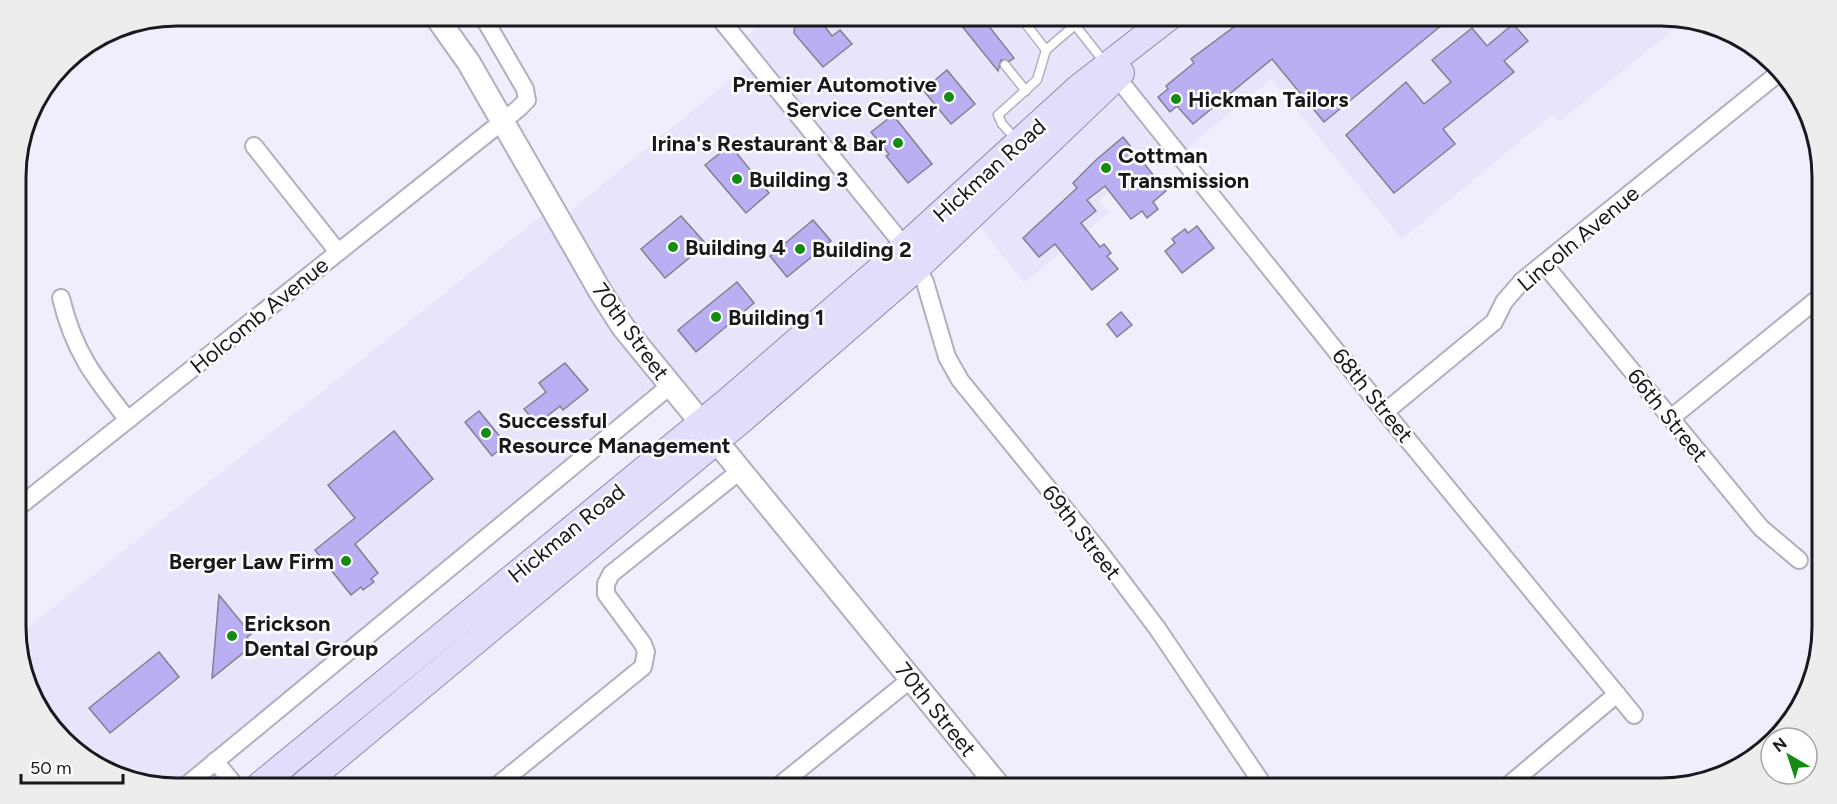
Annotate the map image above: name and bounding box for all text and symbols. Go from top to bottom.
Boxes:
place label: Premier Automotive Service Center [732,71,938,123]
place label: Hickman Tailors [1188,86,1348,113]
marker: Premier Automotive Service Center [942,90,956,104]
marker: Hickman Tailors [1169,92,1183,106]
street label: Hickman Road [927,113,1051,228]
place label: Irina's Restaurant & Bar [651,130,887,157]
marker: Irina's Restaurant & Bar [891,136,905,150]
place label: Cottman Transmission [1118,142,1249,194]
marker: Cottman Transmission [1099,161,1113,175]
place label: Building 3 [749,166,848,193]
marker: Building 3 [730,172,744,186]
street label: Lincoln Avenue [1512,180,1645,297]
place label: Building 4 [685,234,786,261]
place label: Building 2 [812,236,912,263]
marker: Building 4 [666,240,680,254]
marker: Building 2 [793,242,807,256]
street label: Holcomb Avenue [185,251,334,379]
street label: 70th Street [586,277,675,385]
place label: Building 1 [728,304,824,331]
marker: Building 1 [709,310,723,324]
street label: 68th Street [1326,343,1419,448]
street label: 66th Street [1622,363,1714,468]
place label: Successful Resource Management [498,407,731,459]
marker: Successful Resource Management [479,426,493,440]
street label: Hickman Road [502,478,630,589]
street label: 69th Street [1036,480,1127,585]
place label: Berger Law Firm [169,548,334,575]
marker: Berger Law Firm [339,554,353,568]
place label: Erickson Dental Group [244,610,378,662]
marker: Erickson Dental Group [225,629,239,643]
street label: 70th Street [889,657,982,762]
north arrow [1759,726,1819,786]
text: N [1769,733,1791,756]
scale bar [21,747,123,785]
text: 50 m [30,757,72,779]

